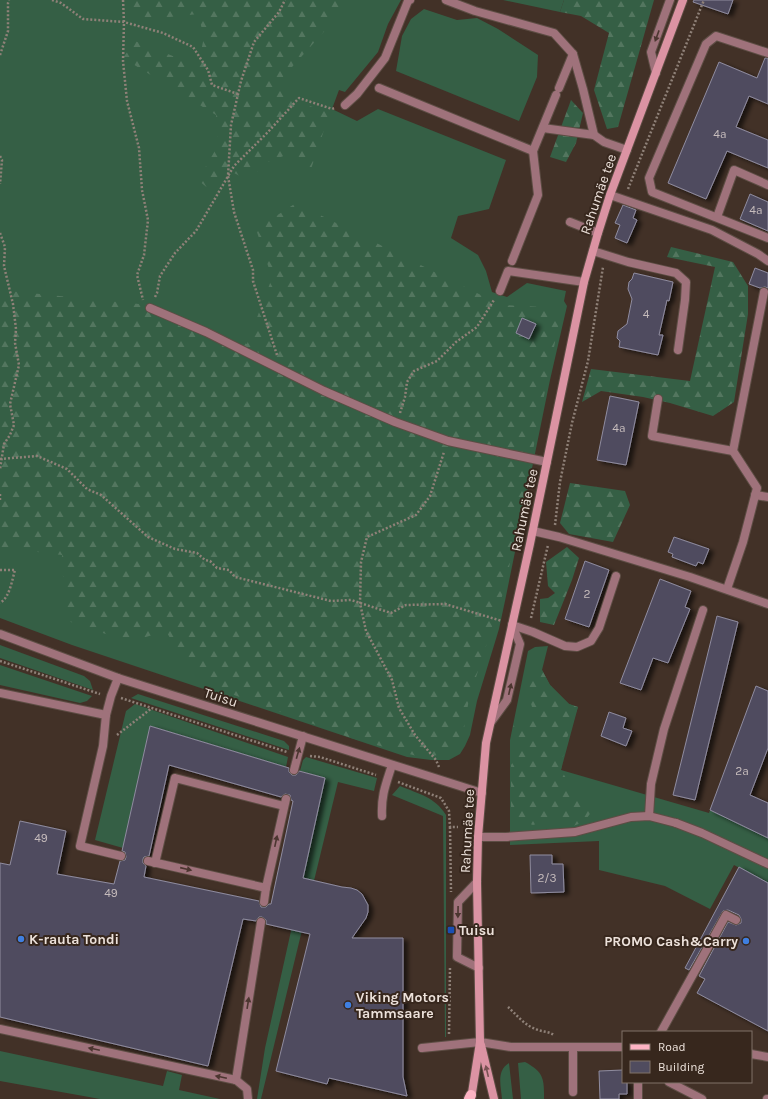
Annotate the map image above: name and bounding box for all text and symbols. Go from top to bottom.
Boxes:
one-way arrow [654,31,660,43]
house number: 4a [713,127,727,141]
street label: Rahumäe tee [577,152,620,237]
house number: 4a [749,203,763,217]
house number: 4 [643,307,650,321]
house number: 4a [612,421,626,435]
street label: Rahumäe tee [507,467,542,553]
house number: 2 [584,587,591,601]
one-way arrow [507,683,513,695]
street label: Tuisu [202,684,240,711]
one-way arrow [295,747,301,759]
house number: 2a [735,764,749,778]
street label: Rahumäe tee [457,789,478,873]
house number: 49 [34,831,48,845]
one-way arrow [274,835,280,848]
one-way arrow [180,867,192,873]
house number: 2/3 [537,871,557,885]
house number: 49 [104,886,118,900]
one-way arrow [454,906,461,918]
place label: Tuisu [459,922,495,939]
marker: Tuisu [446,925,456,935]
place label: K-rauta Tondi [29,931,119,948]
place label: PROMO Cash&Carry [604,933,738,950]
marker: K-rauta Tondi [16,934,26,944]
marker: PROMO Cash&Carry [741,936,751,946]
place label: Viking Motors Tammsaare [356,989,449,1022]
one-way arrow [245,997,251,1009]
marker: Viking Motors Tammsaare [343,1000,353,1010]
legend [622,1031,752,1083]
text: Road [658,1040,686,1054]
one-way arrow [88,1046,101,1052]
text: Building [658,1060,705,1074]
one-way arrow [484,1064,490,1076]
one-way arrow [215,1073,228,1079]

